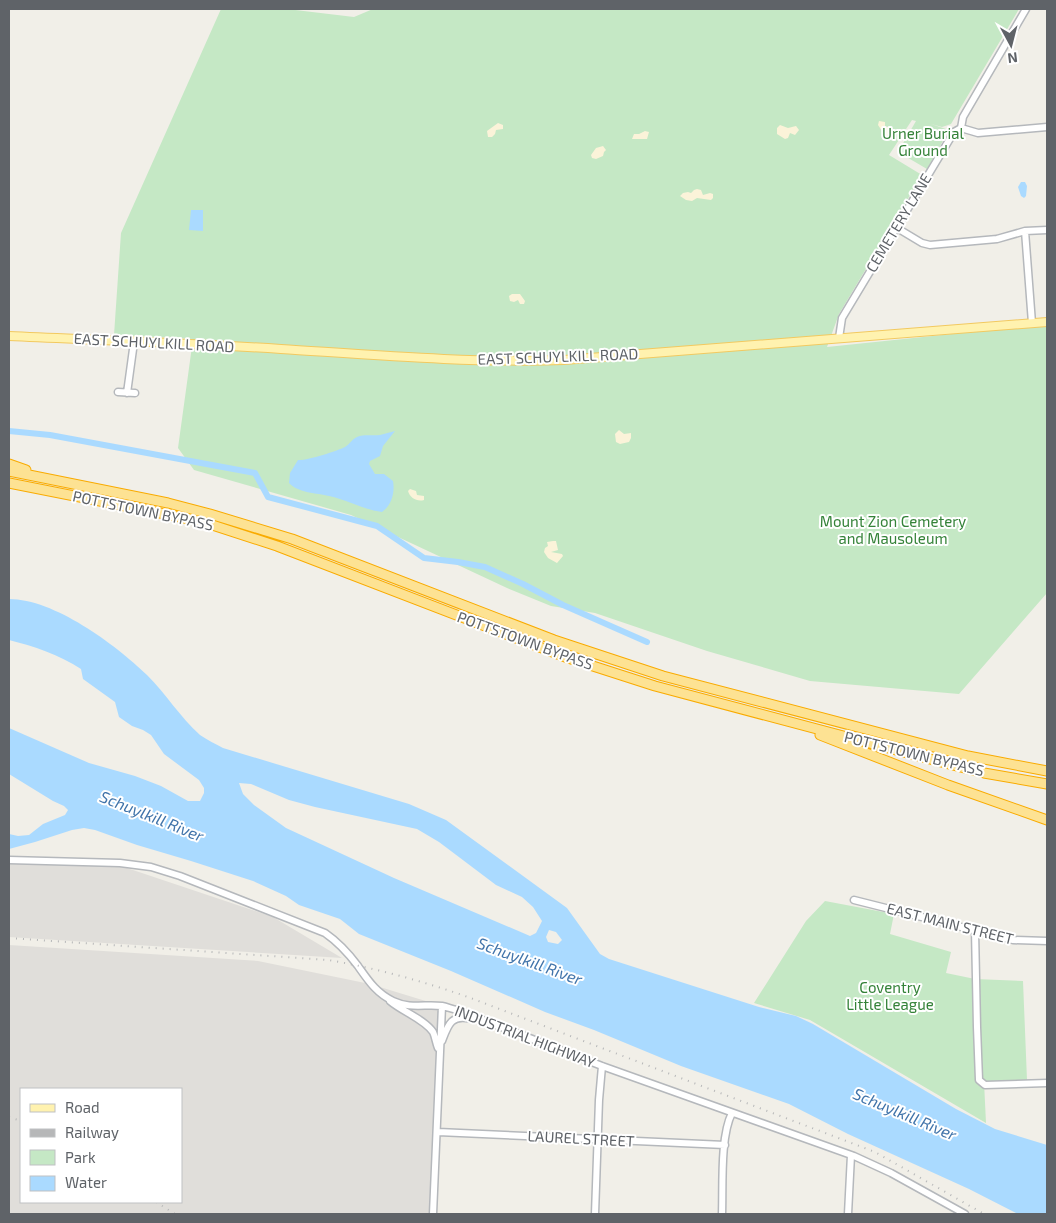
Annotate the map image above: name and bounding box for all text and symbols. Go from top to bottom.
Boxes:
north arrow [986,20,1036,70]
text: N [1007,49,1019,67]
park label: Urner Burial Ground [882,124,965,159]
street label: CEMETERY LANE [862,170,935,275]
street label: EAST SCHUYLKILL ROAD [73,329,235,355]
street label: EAST SCHUYLKILL ROAD [477,344,639,368]
street label: POTTSTOWN BYPASS [71,486,215,534]
park label: Mount Zion Cemetery and Mausoleum [820,512,966,547]
street label: POTTSTOWN BYPASS [455,607,596,673]
street label: POTTSTOWN BYPASS [843,727,986,779]
water label: Schuylkill River [97,786,208,846]
street label: EAST MAIN STREET [885,899,1016,948]
water label: Schuylkill River [475,933,586,989]
park label: Coventry Little League [846,978,934,1013]
street label: INDUSTRIAL HIGHWAY [453,1001,599,1071]
water label: Schuylkill River [850,1083,960,1145]
legend [20,1088,182,1203]
text: Road [65,1098,100,1116]
text: Railway [65,1123,119,1141]
street label: LAUREL STREET [527,1126,635,1150]
text: Park [65,1148,96,1166]
text: Water [65,1173,107,1191]

